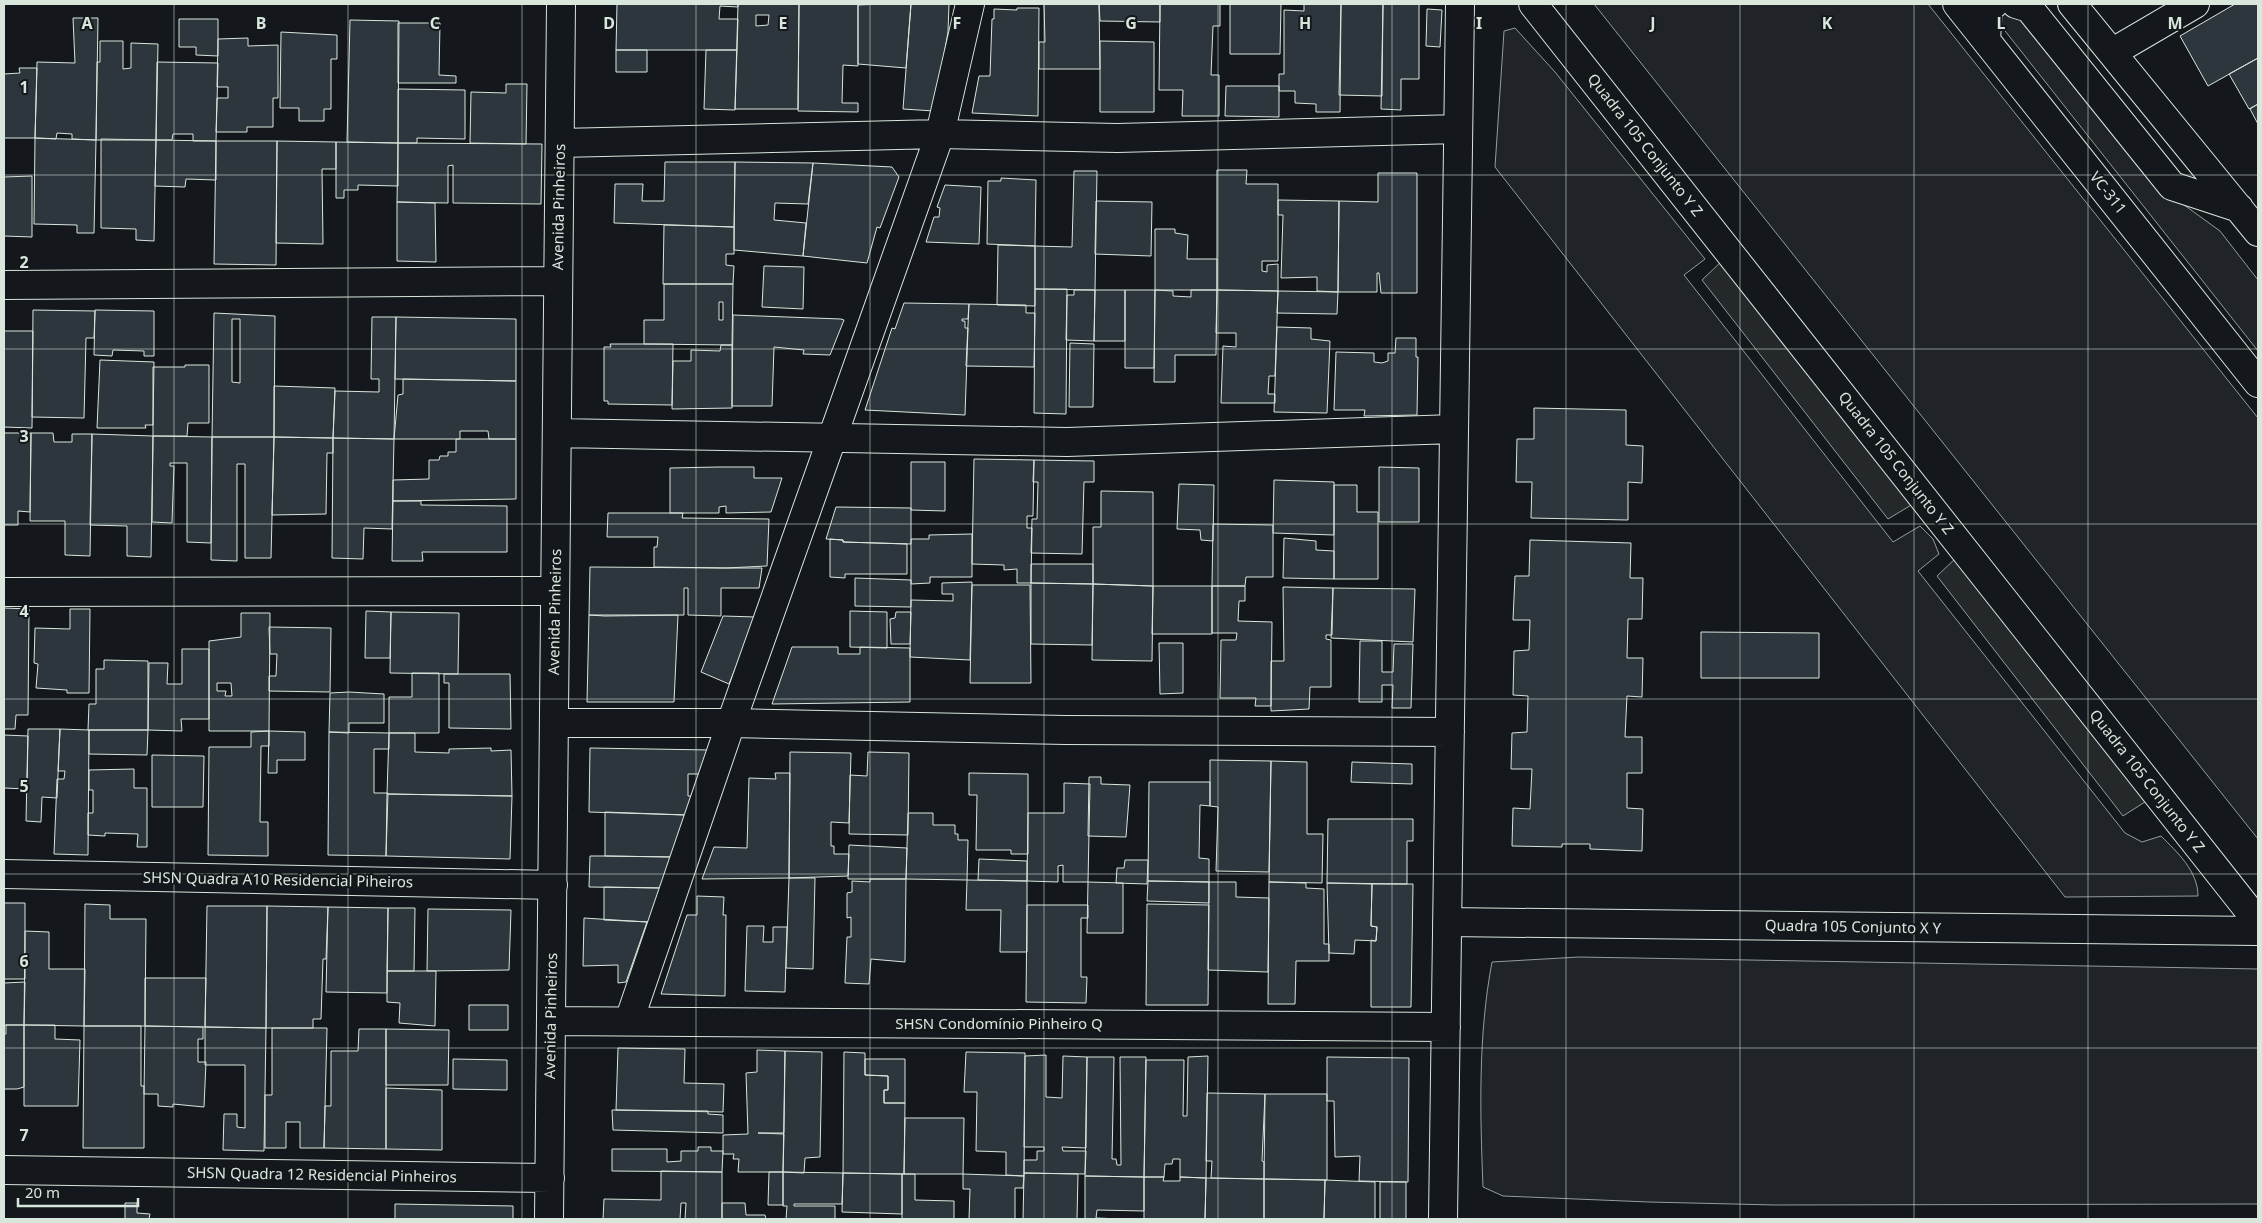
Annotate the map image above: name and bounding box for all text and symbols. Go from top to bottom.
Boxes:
text: A [81,12,93,34]
text: B [256,12,266,34]
text: C [430,12,440,34]
text: D [603,12,615,34]
text: E [779,12,788,34]
text: F [953,12,961,34]
text: G [1125,12,1137,34]
text: H [1299,12,1311,34]
text: I [1476,12,1482,34]
text: J [1648,12,1656,34]
text: K [1822,12,1833,34]
text: L [1997,12,2006,34]
text: M [2167,12,2183,34]
street label: Quadra 105 Conjunto Y Z [1584,69,1708,220]
text: 1 [19,76,29,98]
street label: Avenida Pinheiros [547,144,569,270]
street label: VC-311 [2086,167,2132,218]
text: 2 [19,251,29,273]
street label: Quadra 105 Conjunto Y Z [1835,387,1959,538]
text: 3 [19,425,29,447]
street label: Avenida Pinheiros [543,549,565,675]
text: 4 [19,600,29,622]
street label: Quadra 105 Conjunto Y Z [2086,705,2210,856]
text: 5 [19,775,29,797]
street label: SHSN Quadra A10 Residencial Piheiros [143,867,413,891]
street label: Quadra 105 Conjunto X Y [1765,914,1942,938]
text: 6 [19,950,29,972]
street label: Avenida Pinheiros [539,953,561,1079]
street label: SHSN Condomínio Pinheiro Q [895,1013,1103,1033]
text: 7 [19,1124,29,1146]
street label: SHSN Quadra 12 Residencial Pinheiros [187,1162,457,1186]
scale bar [18,1176,138,1208]
text: 20 m [25,1182,60,1202]

